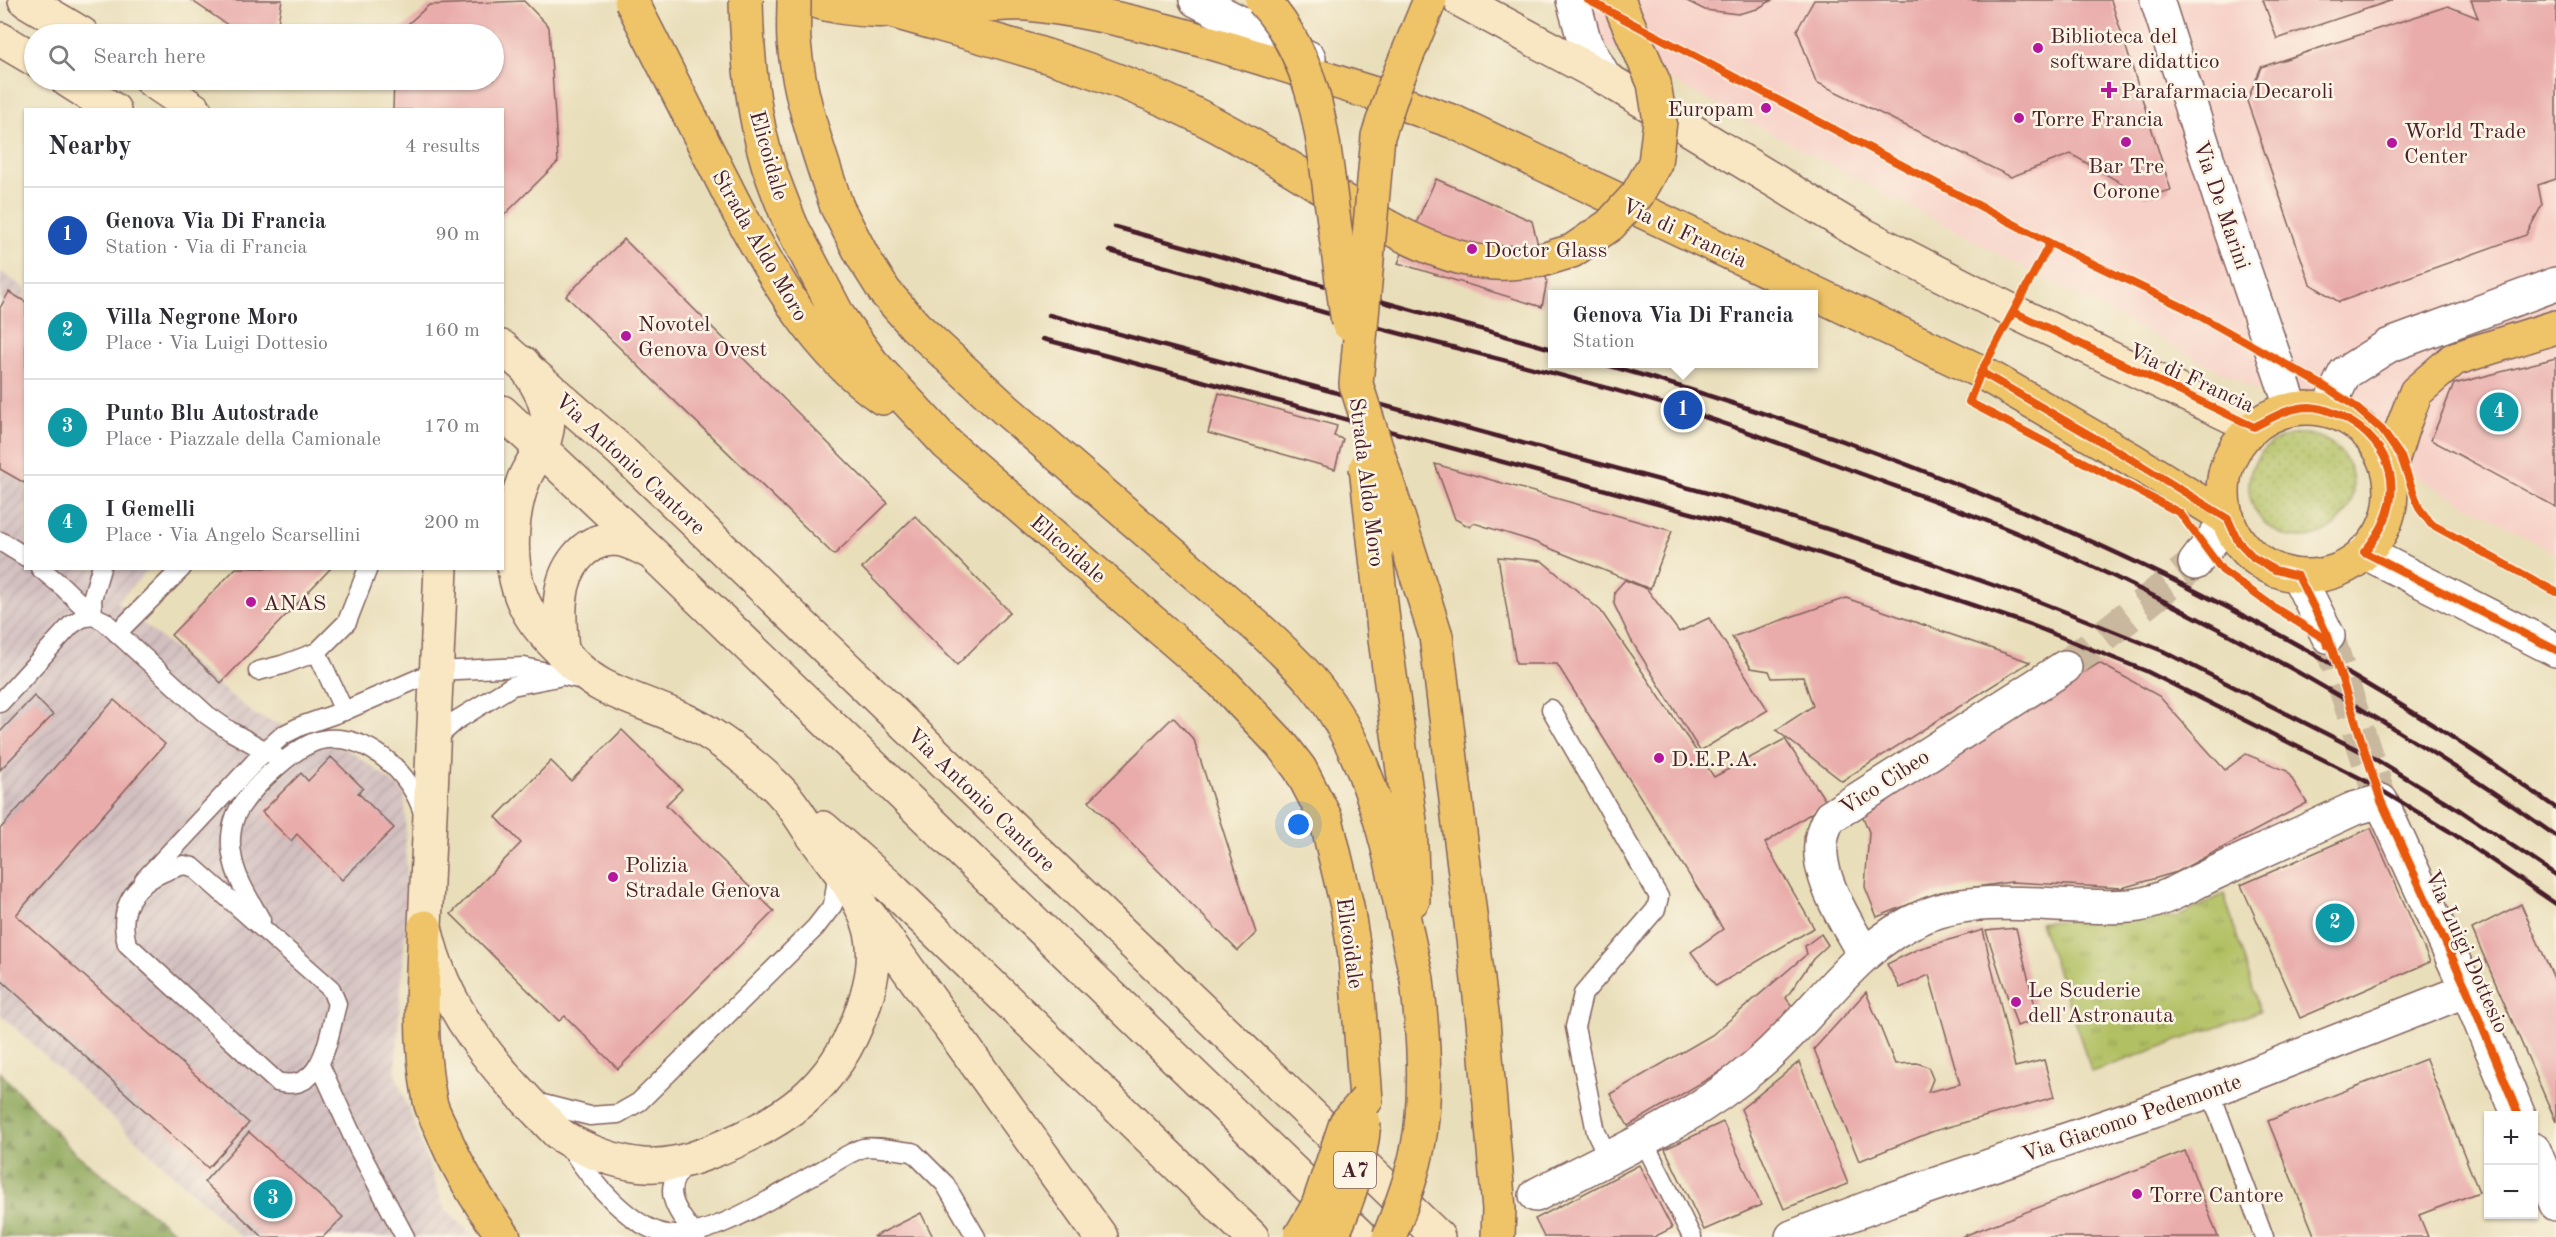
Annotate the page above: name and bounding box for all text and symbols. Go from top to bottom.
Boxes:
search box [24,24,504,90]
place label: Biblioteca del software didattico [2050,26,2220,73]
icon: search [45,41,78,74]
marker: Biblioteca del software didattico [2031,41,2045,55]
text: Search here [93,46,206,68]
place label: Parafarmacia Decaroli [2121,81,2333,103]
marker: Parafarmacia Decaroli [2102,83,2116,97]
place label: Europam [1667,99,1754,121]
marker: Europam [1759,101,1773,115]
street label: Elicoidale [745,108,791,203]
place label: Torre Francia [2031,109,2164,131]
marker: Torre Francia [2012,111,2026,125]
place label: World Trade Center [2404,121,2526,168]
text: Nearby [48,134,132,160]
marker: Bar Tre Corone [2119,135,2133,149]
marker: World Trade Center [2385,136,2399,150]
text: 4 results [405,137,480,157]
street label: Via De Marini [2189,138,2253,273]
place label: Bar Tre Corone [2088,156,2164,203]
street label: Strada Aldo Moro [707,167,811,325]
street label: Via di Francia [1618,195,1750,272]
text: Genova Via Di Francia [105,211,326,233]
text: 1 [62,225,73,245]
text: 90 m [435,225,480,245]
text: Station · Via di Francia [105,238,307,258]
place label: Doctor Glass [1484,240,1607,262]
marker: Doctor Glass [1465,242,1479,256]
popup [1548,290,1818,368]
text: Genova Via Di Francia [1572,305,1794,327]
text: Villa Negrone Moro [105,307,298,329]
place label: Novotel Genova Ovest [638,314,767,361]
text: 2 [62,321,73,341]
text: 160 m [424,321,480,341]
marker: Novotel Genova Ovest [619,329,633,343]
text: Station [1572,332,1635,352]
text: Place · Via Luigi Dottesio [105,334,328,354]
street label: Via di Francia [2125,340,2257,417]
pin: 1 [1664,388,1702,432]
street label: Via Antonio Cantore [550,389,709,539]
pin: 4 [2480,390,2518,434]
street label: Strada Aldo Moro [1345,396,1387,568]
text: Punto Blu Autostrade [105,403,319,425]
text: 3 [62,417,73,437]
text: 170 m [424,417,480,437]
text: Place · Piazzale della Camionale [105,430,381,450]
text: I Gemelli [105,499,195,521]
street label: Elicoidale [1026,511,1110,588]
text: 4 [62,513,73,533]
text: 200 m [424,513,480,533]
text: Place · Via Angelo Scarsellini [105,526,361,546]
place label: ANAS [263,593,327,615]
marker: ANAS [244,595,258,609]
street label: Via Antonio Cantore [902,724,1059,877]
street label: Vico Cibeo [1836,746,1934,820]
place label: D.E.P.A. [1671,749,1758,771]
marker: D.E.P.A. [1652,751,1666,765]
your location [1284,810,1313,839]
place label: Polizia Stradale Genova [625,855,781,902]
street label: Via Luigi Dottesio [2420,867,2512,1036]
marker: Polizia Stradale Genova [606,870,620,884]
street label: Elicoidale [1332,896,1366,990]
pin: 2 [2316,900,2354,946]
place label: Le Scuderie dell'Astronauta [2028,980,2174,1027]
marker: Le Scuderie dell'Astronauta [2009,995,2023,1009]
street label: Via Giacomo Pedemonte [2019,1071,2244,1167]
map controls [2484,1111,2538,1219]
button: + [2484,1111,2538,1165]
road number: A7 [1334,1152,1376,1188]
button: − [2484,1165,2538,1219]
pin: 3 [254,1176,292,1222]
place label: Torre Cantore [2149,1185,2284,1207]
marker: Torre Cantore [2130,1187,2144,1201]

